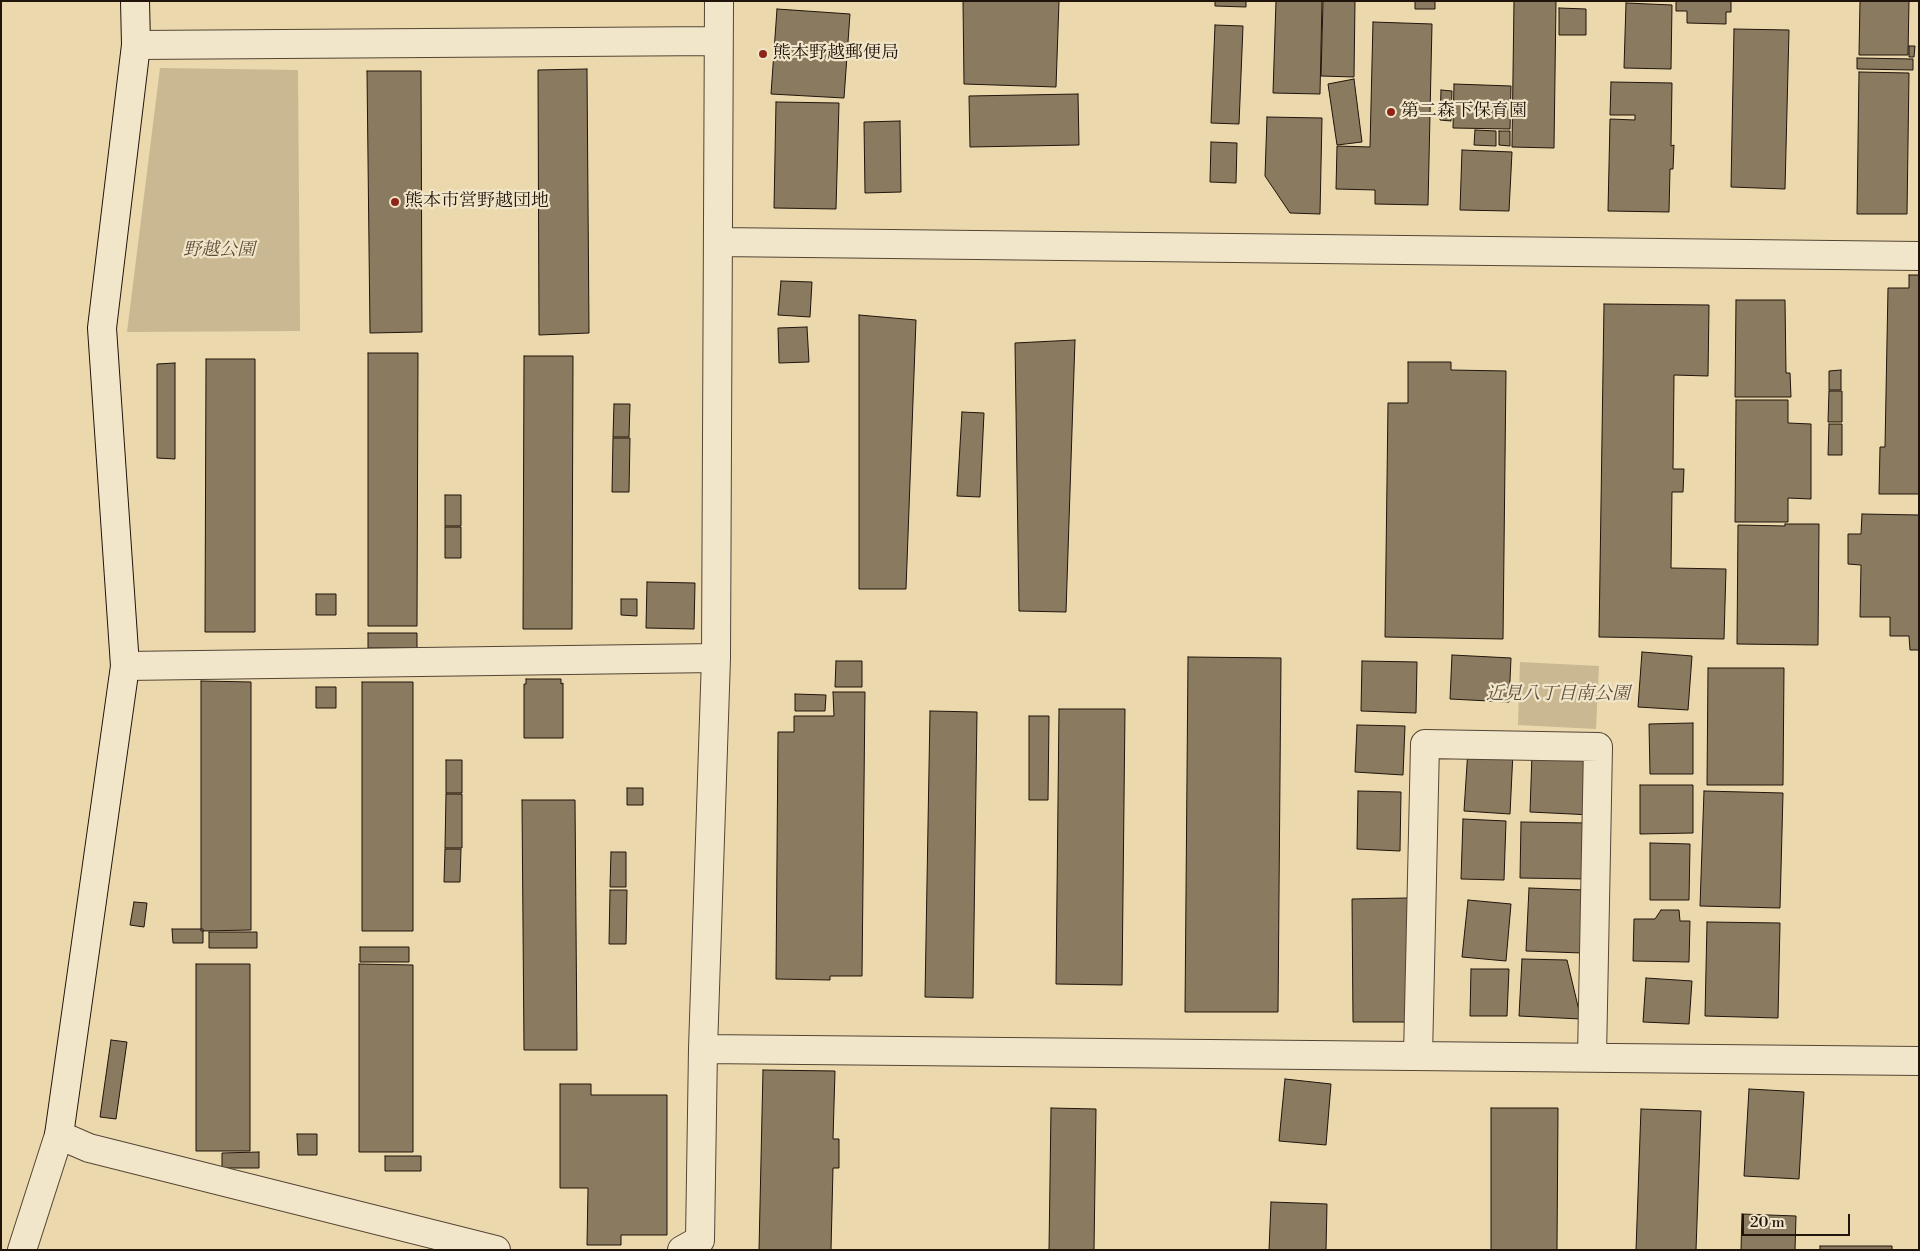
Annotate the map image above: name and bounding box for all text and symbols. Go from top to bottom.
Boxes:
place label: 熊本野越郵便局 [773,43,899,65]
marker: 熊本野越郵便局 [757,48,769,60]
place label: 第二森下保育園 [1401,101,1527,123]
marker: 第二森下保育園 [1385,106,1397,118]
place label: 熊本市営野越団地 [405,191,549,213]
marker: 熊本市営野越団地 [389,196,401,208]
park label: 野越公園 [183,240,255,262]
park label: 近見八丁目南公園 [1486,684,1630,706]
scale bar [1745,1204,1852,1236]
text: 20 m [1750,1213,1785,1232]

